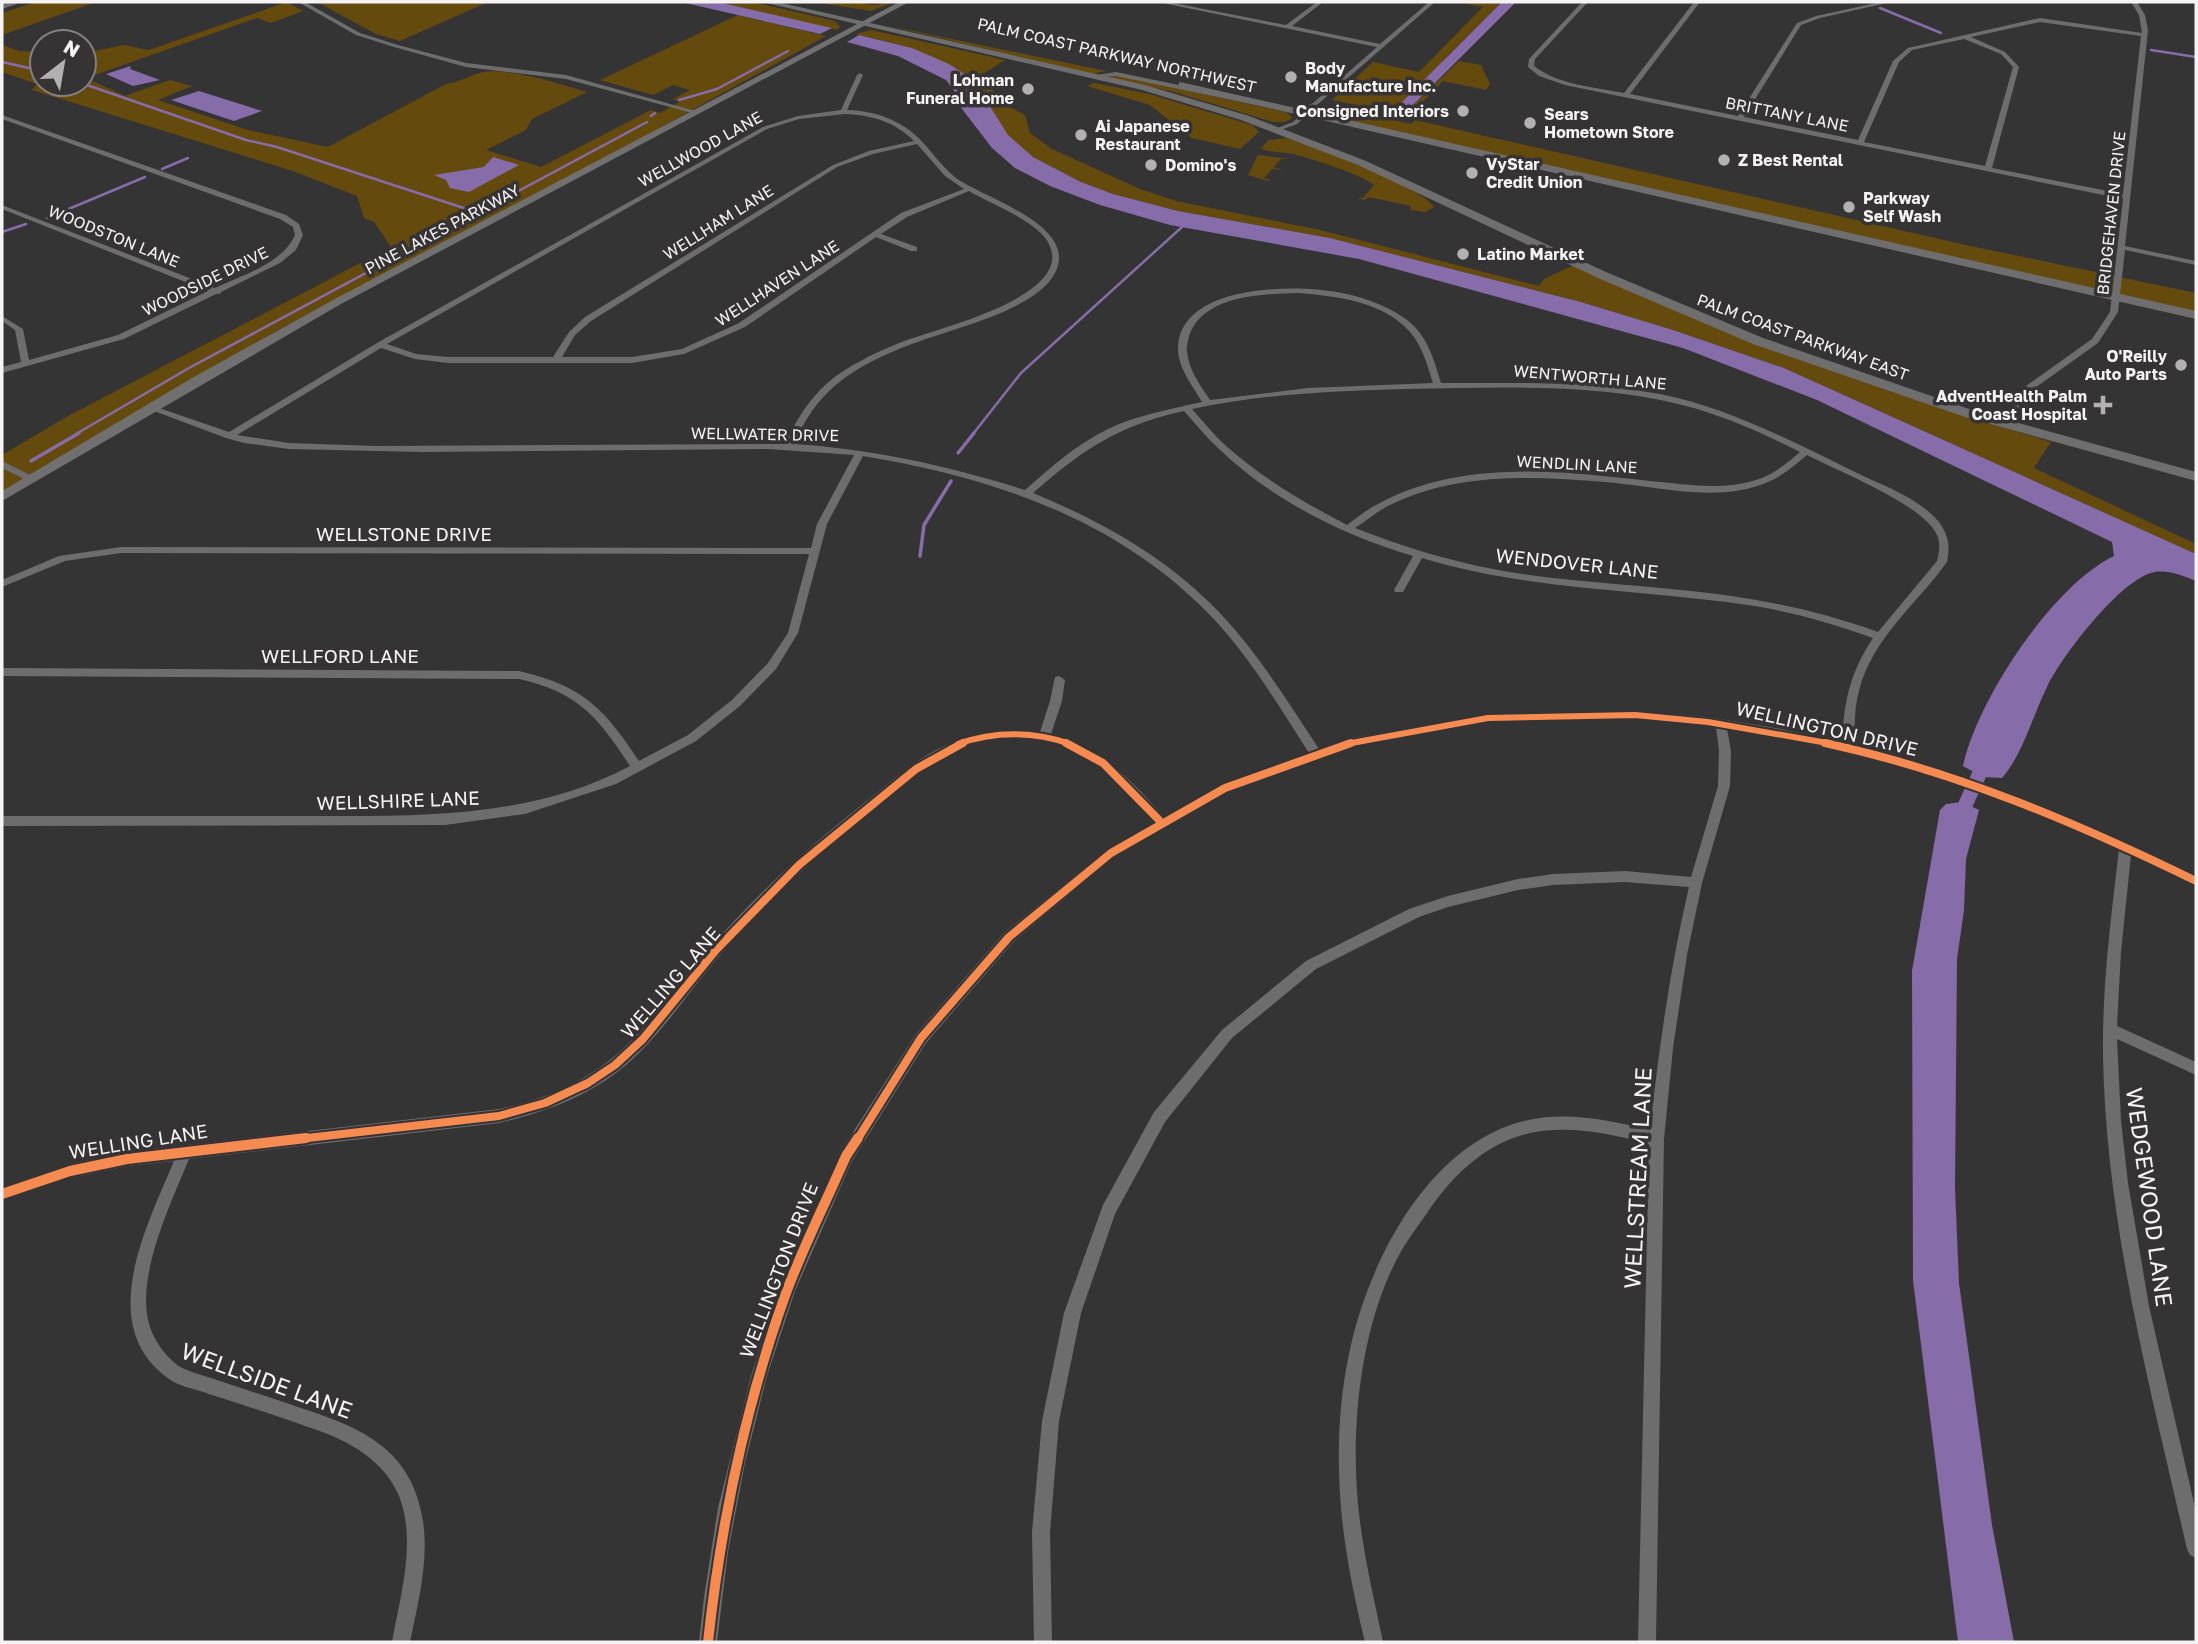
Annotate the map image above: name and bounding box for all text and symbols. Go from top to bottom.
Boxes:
street label: PALM COAST PARKWAY NORTHWEST [976,13,1258,97]
north arrow [28,28,98,98]
text: N [60,34,84,62]
place label: Body Manufacture Inc. [1305,58,1436,96]
marker: Body Manufacture Inc. [1283,69,1299,85]
place label: Lohman Funeral Home [906,70,1014,108]
marker: Lohman Funeral Home [1020,81,1036,97]
street label: BRITTANY LANE [1724,92,1850,136]
place label: Consigned Interiors [1296,101,1449,121]
marker: Consigned Interiors [1455,103,1471,119]
place label: Sears Hometown Store [1544,104,1674,142]
street label: WELLWOOD LANE [634,107,766,191]
marker: Sears Hometown Store [1522,115,1538,131]
place label: Ai Japanese Restaurant [1095,116,1190,154]
marker: Ai Japanese Restaurant [1073,127,1089,143]
street label: BRIDGEHAVEN DRIVE [2092,130,2130,296]
place label: Z Best Rental [1738,150,1844,170]
marker: Z Best Rental [1716,152,1732,168]
place label: VyStar Credit Union [1486,154,1582,192]
place label: Domino's [1165,155,1236,175]
marker: Domino's [1143,157,1159,173]
marker: VyStar Credit Union [1464,165,1480,181]
street label: PINE LAKES PARKWAY [361,179,524,278]
street label: WELLHAM LANE [659,180,777,264]
place label: Parkway Self Wash [1863,188,1941,226]
marker: Parkway Self Wash [1841,199,1857,215]
street label: WOODSTON LANE [45,201,183,271]
street label: WELLHAVEN LANE [711,235,843,331]
street label: WOODSIDE DRIVE [139,242,271,320]
place label: Latino Market [1477,244,1584,264]
marker: Latino Market [1455,246,1471,262]
street label: PALM COAST PARKWAY EAST [1694,289,1912,385]
place label: O'Reilly Auto Parts [2085,346,2167,384]
marker: O'Reilly Auto Parts [2173,357,2189,373]
street label: WENTWORTH LANE [1513,360,1667,394]
place label: AdventHealth Palm Coast Hospital [1936,386,2088,424]
marker: AdventHealth Palm Coast Hospital [2093,395,2113,415]
street label: WELLWATER DRIVE [691,423,839,445]
street label: WENDLIN LANE [1516,451,1638,477]
street label: WELLSTONE DRIVE [316,522,492,545]
street label: WENDOVER LANE [1495,543,1659,583]
street label: WELLFORD LANE [261,644,419,667]
street label: WELLINGTON DRIVE [1734,696,1920,760]
street label: WELLSHIRE LANE [316,786,480,814]
street label: WELLING LANE [615,922,725,1042]
street label: WELLSTREAM LANE [1617,1066,1657,1290]
street label: WEDGEWOOD LANE [2121,1086,2179,1308]
street label: WELLING LANE [67,1119,209,1163]
street label: WELLINGTON DRIVE [734,1179,822,1361]
street label: WELLSIDE LANE [177,1336,357,1424]

